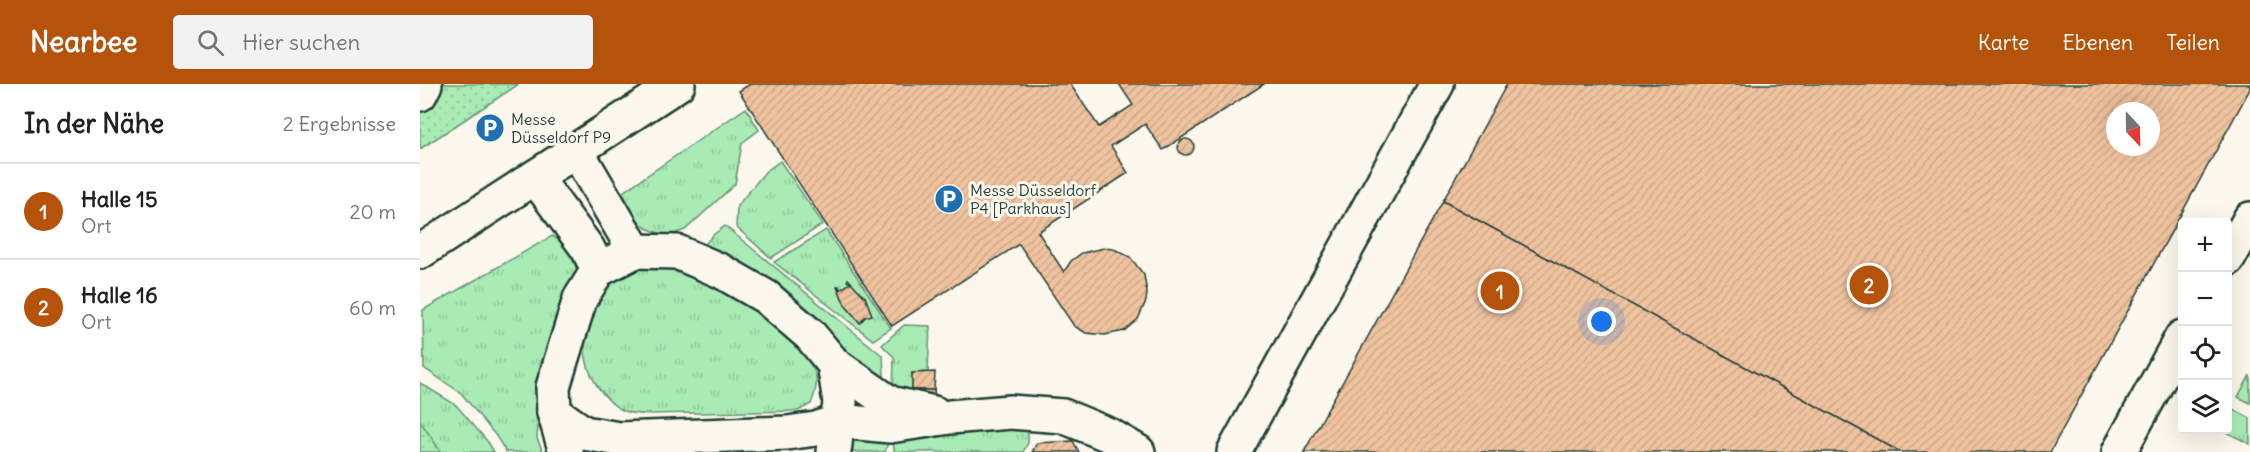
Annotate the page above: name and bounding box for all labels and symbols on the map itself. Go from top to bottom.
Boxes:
north arrow [2106,102,2160,156]
place label: Messe Düsseldorf P9 [511,109,611,147]
parking icon: Messe Düsseldorf P9 [474,112,506,144]
place label: Messe Düsseldorf P4 [Parkhaus] [970,180,1097,218]
parking icon: Messe Düsseldorf P4 [Parkhaus] [933,183,965,215]
pin: 2 [1850,262,1888,308]
pin: 1 [1480,268,1520,314]
your location [1587,307,1616,336]

